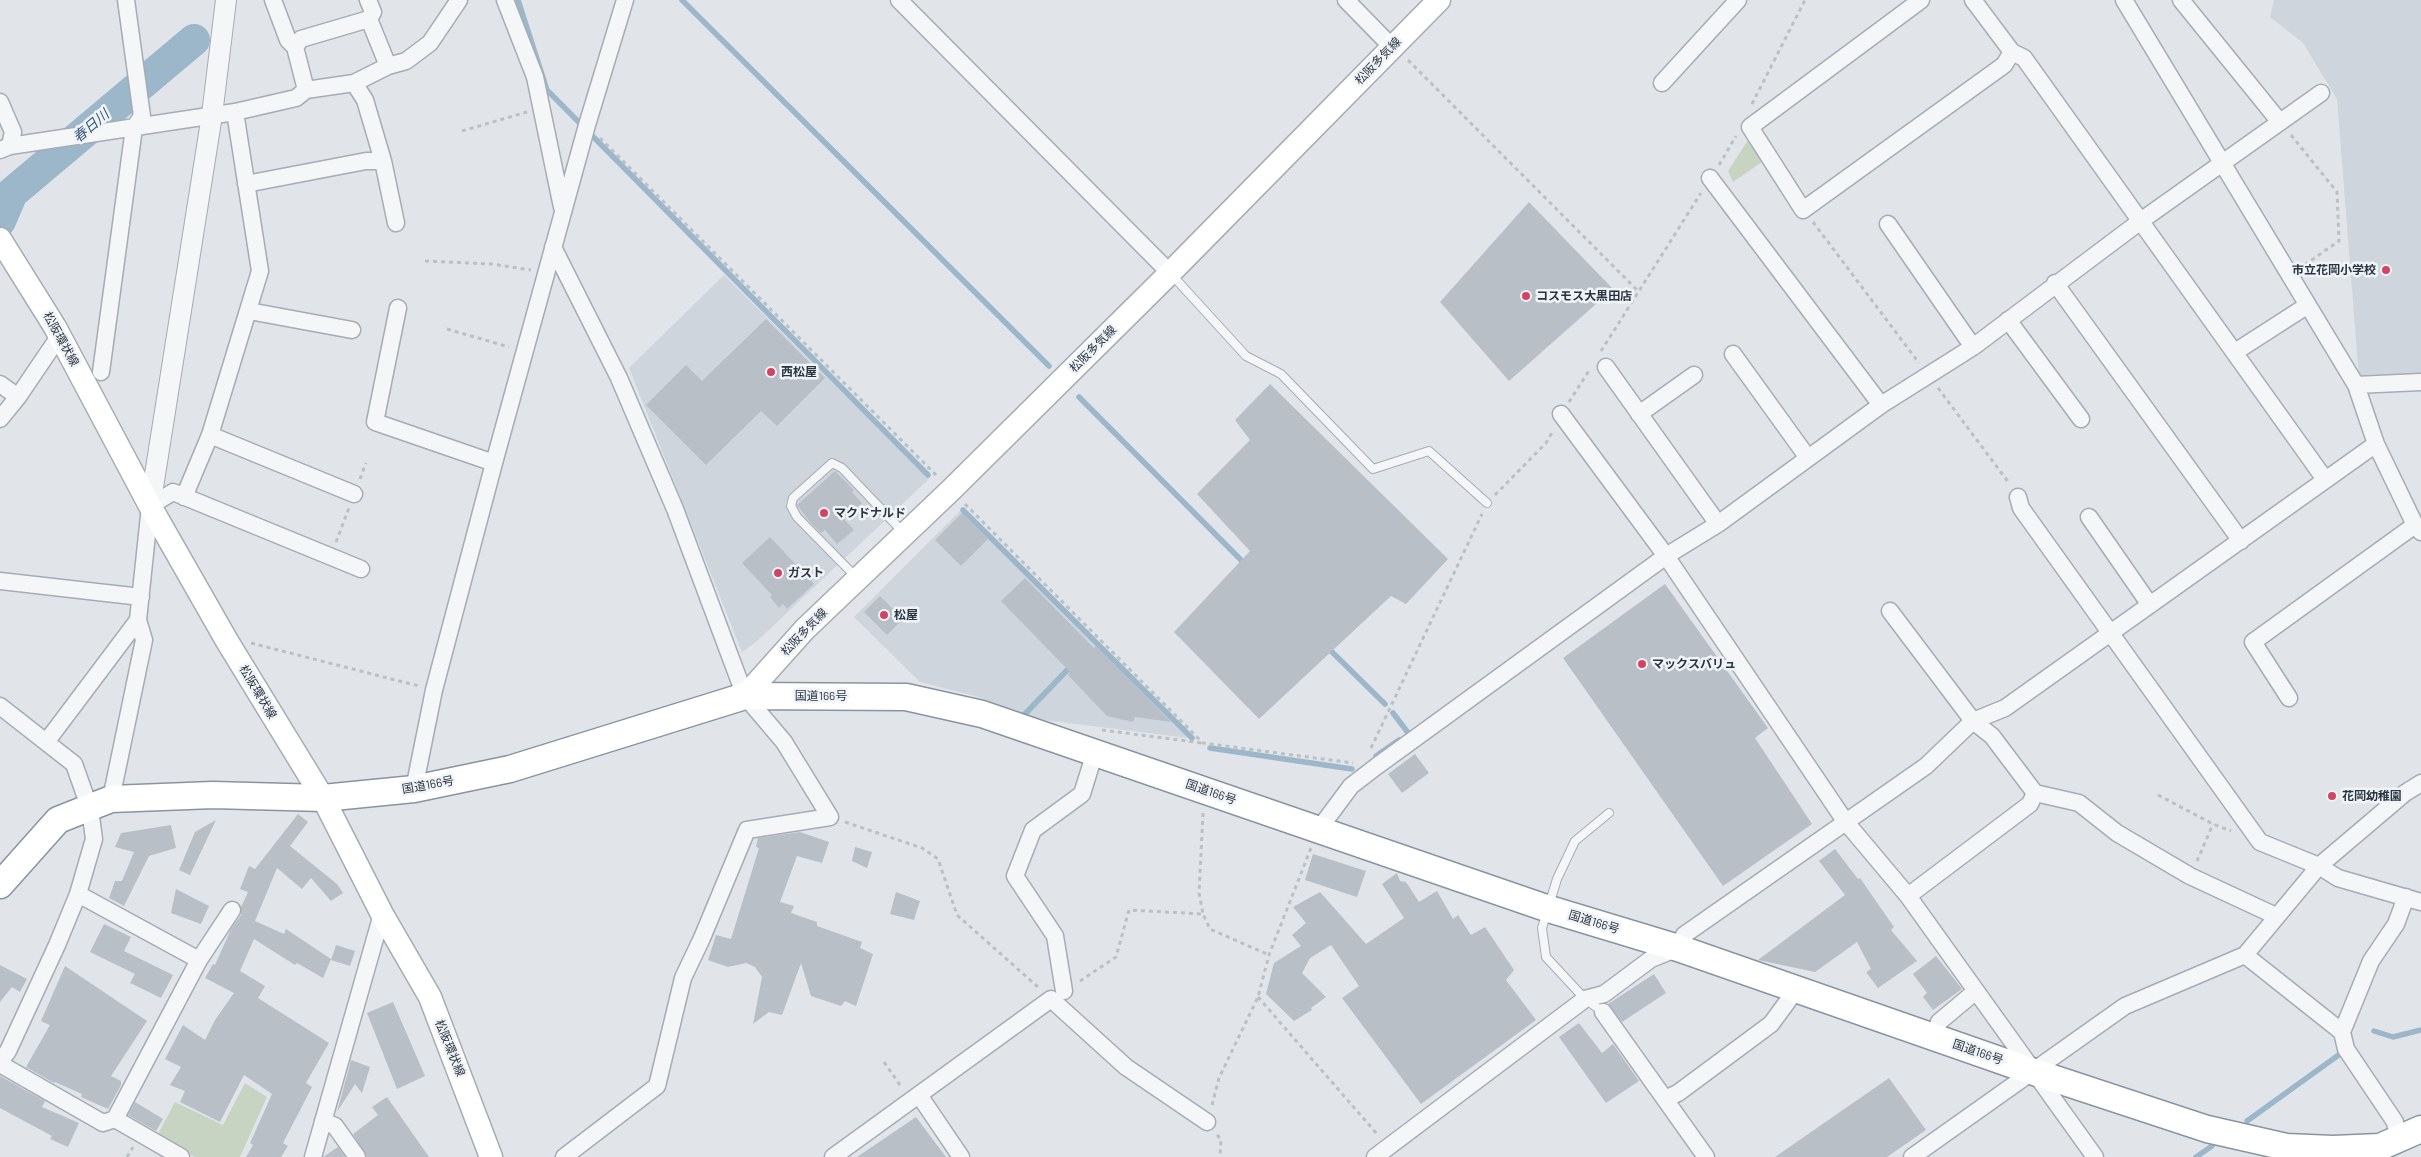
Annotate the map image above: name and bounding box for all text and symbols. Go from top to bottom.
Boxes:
street label: 松阪多気線 [1352,34,1404,88]
water label: 春日川 [70,106,112,146]
place label: 市立花岡小学校 [2292,263,2376,277]
marker: 市立花岡小学校 [2380,264,2392,276]
place label: コスモス大黒田店 [1536,289,1632,303]
marker: コスモス大黒田店 [1520,290,1532,302]
street label: 松阪環状線 [40,309,82,369]
street label: 松阪多気線 [1067,323,1119,375]
place label: 西松屋 [781,365,817,379]
marker: 西松屋 [765,366,777,378]
place label: マクドナルド [834,506,906,520]
marker: マクドナルド [818,507,830,519]
place label: ガスト [788,566,824,580]
marker: ガスト [772,567,784,579]
street label: 松阪多気線 [778,605,830,659]
place label: 松屋 [894,608,918,622]
marker: 松屋 [878,609,890,621]
place label: マックスバリュ [1652,657,1736,671]
marker: マックスバリュ [1636,658,1648,670]
street label: 松阪環状線 [236,663,280,721]
street label: 国道166号 [795,689,847,703]
street label: 国道166号 [401,773,455,797]
street label: 国道166号 [1184,777,1238,807]
place label: 花岡幼稚園 [2342,789,2402,803]
marker: 花岡幼稚園 [2326,790,2338,802]
street label: 国道166号 [1567,907,1621,937]
street label: 松阪環状線 [432,1017,468,1079]
street label: 国道166号 [1951,1037,2005,1067]

